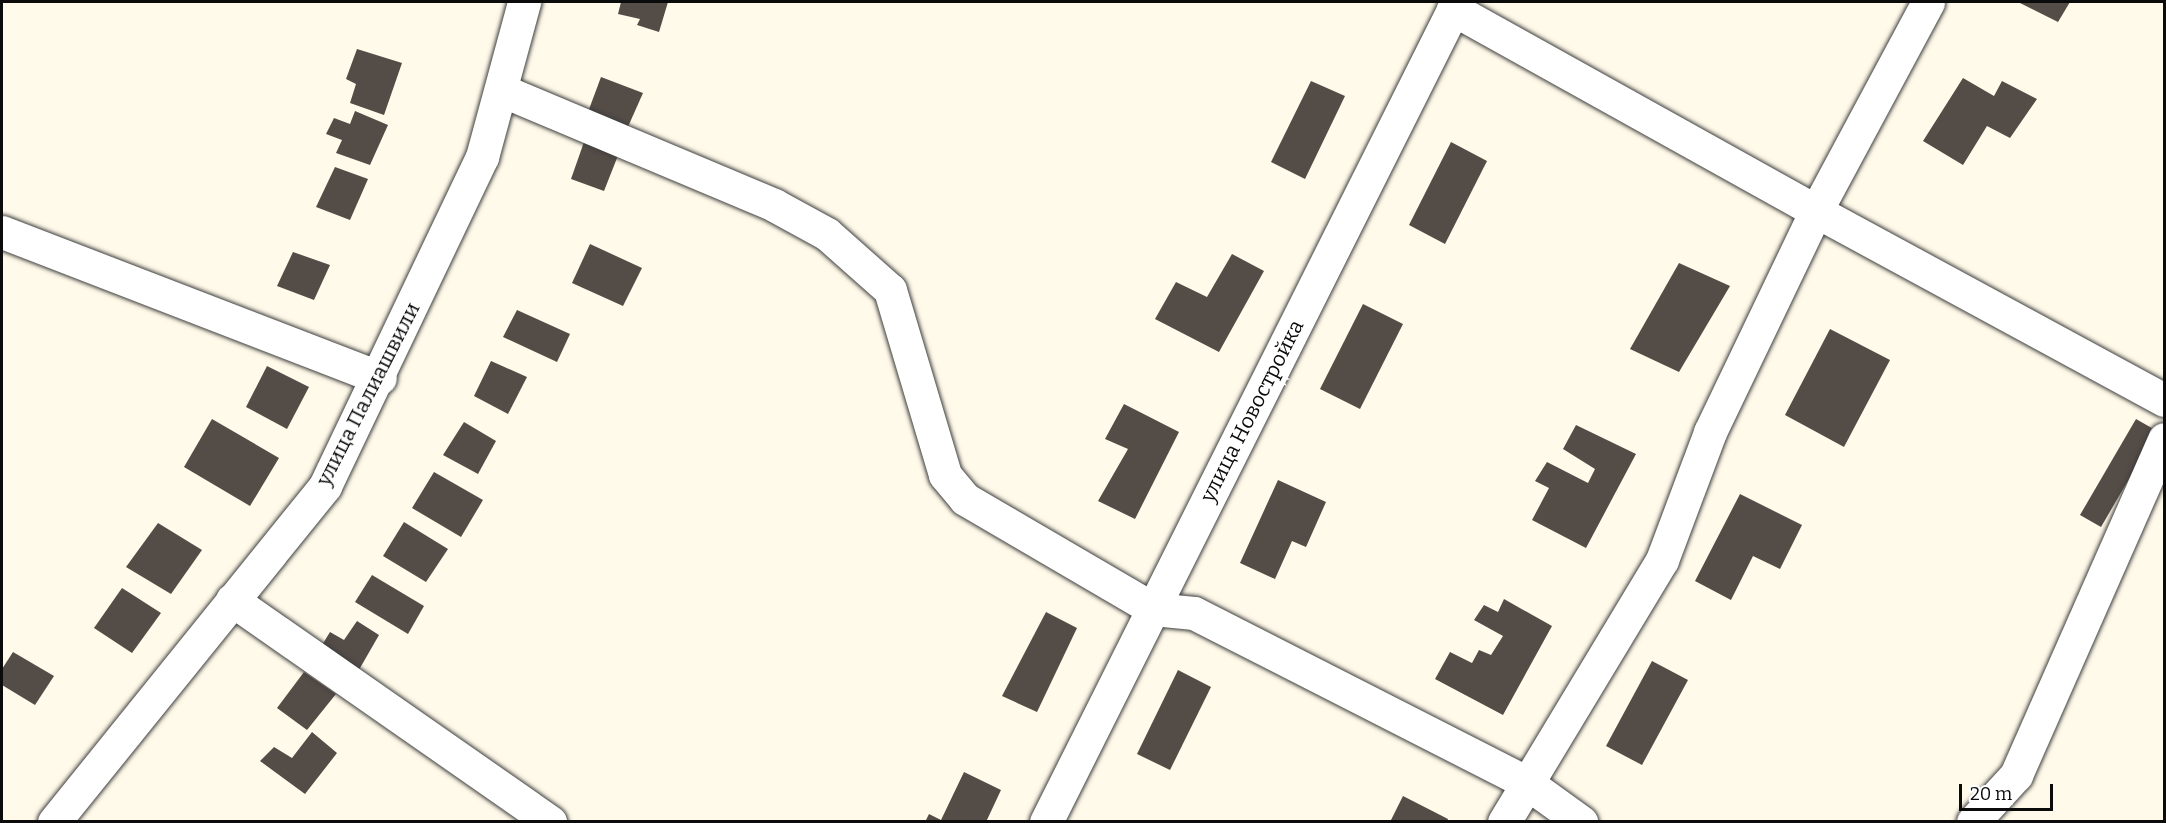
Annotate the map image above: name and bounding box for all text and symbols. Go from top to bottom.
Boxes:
street label: улица Палиашвили [311,298,425,490]
street label: улица Новостройка [1195,316,1309,506]
scale bar [1962,772,2056,810]
text: 20 m [1970,783,2012,805]

